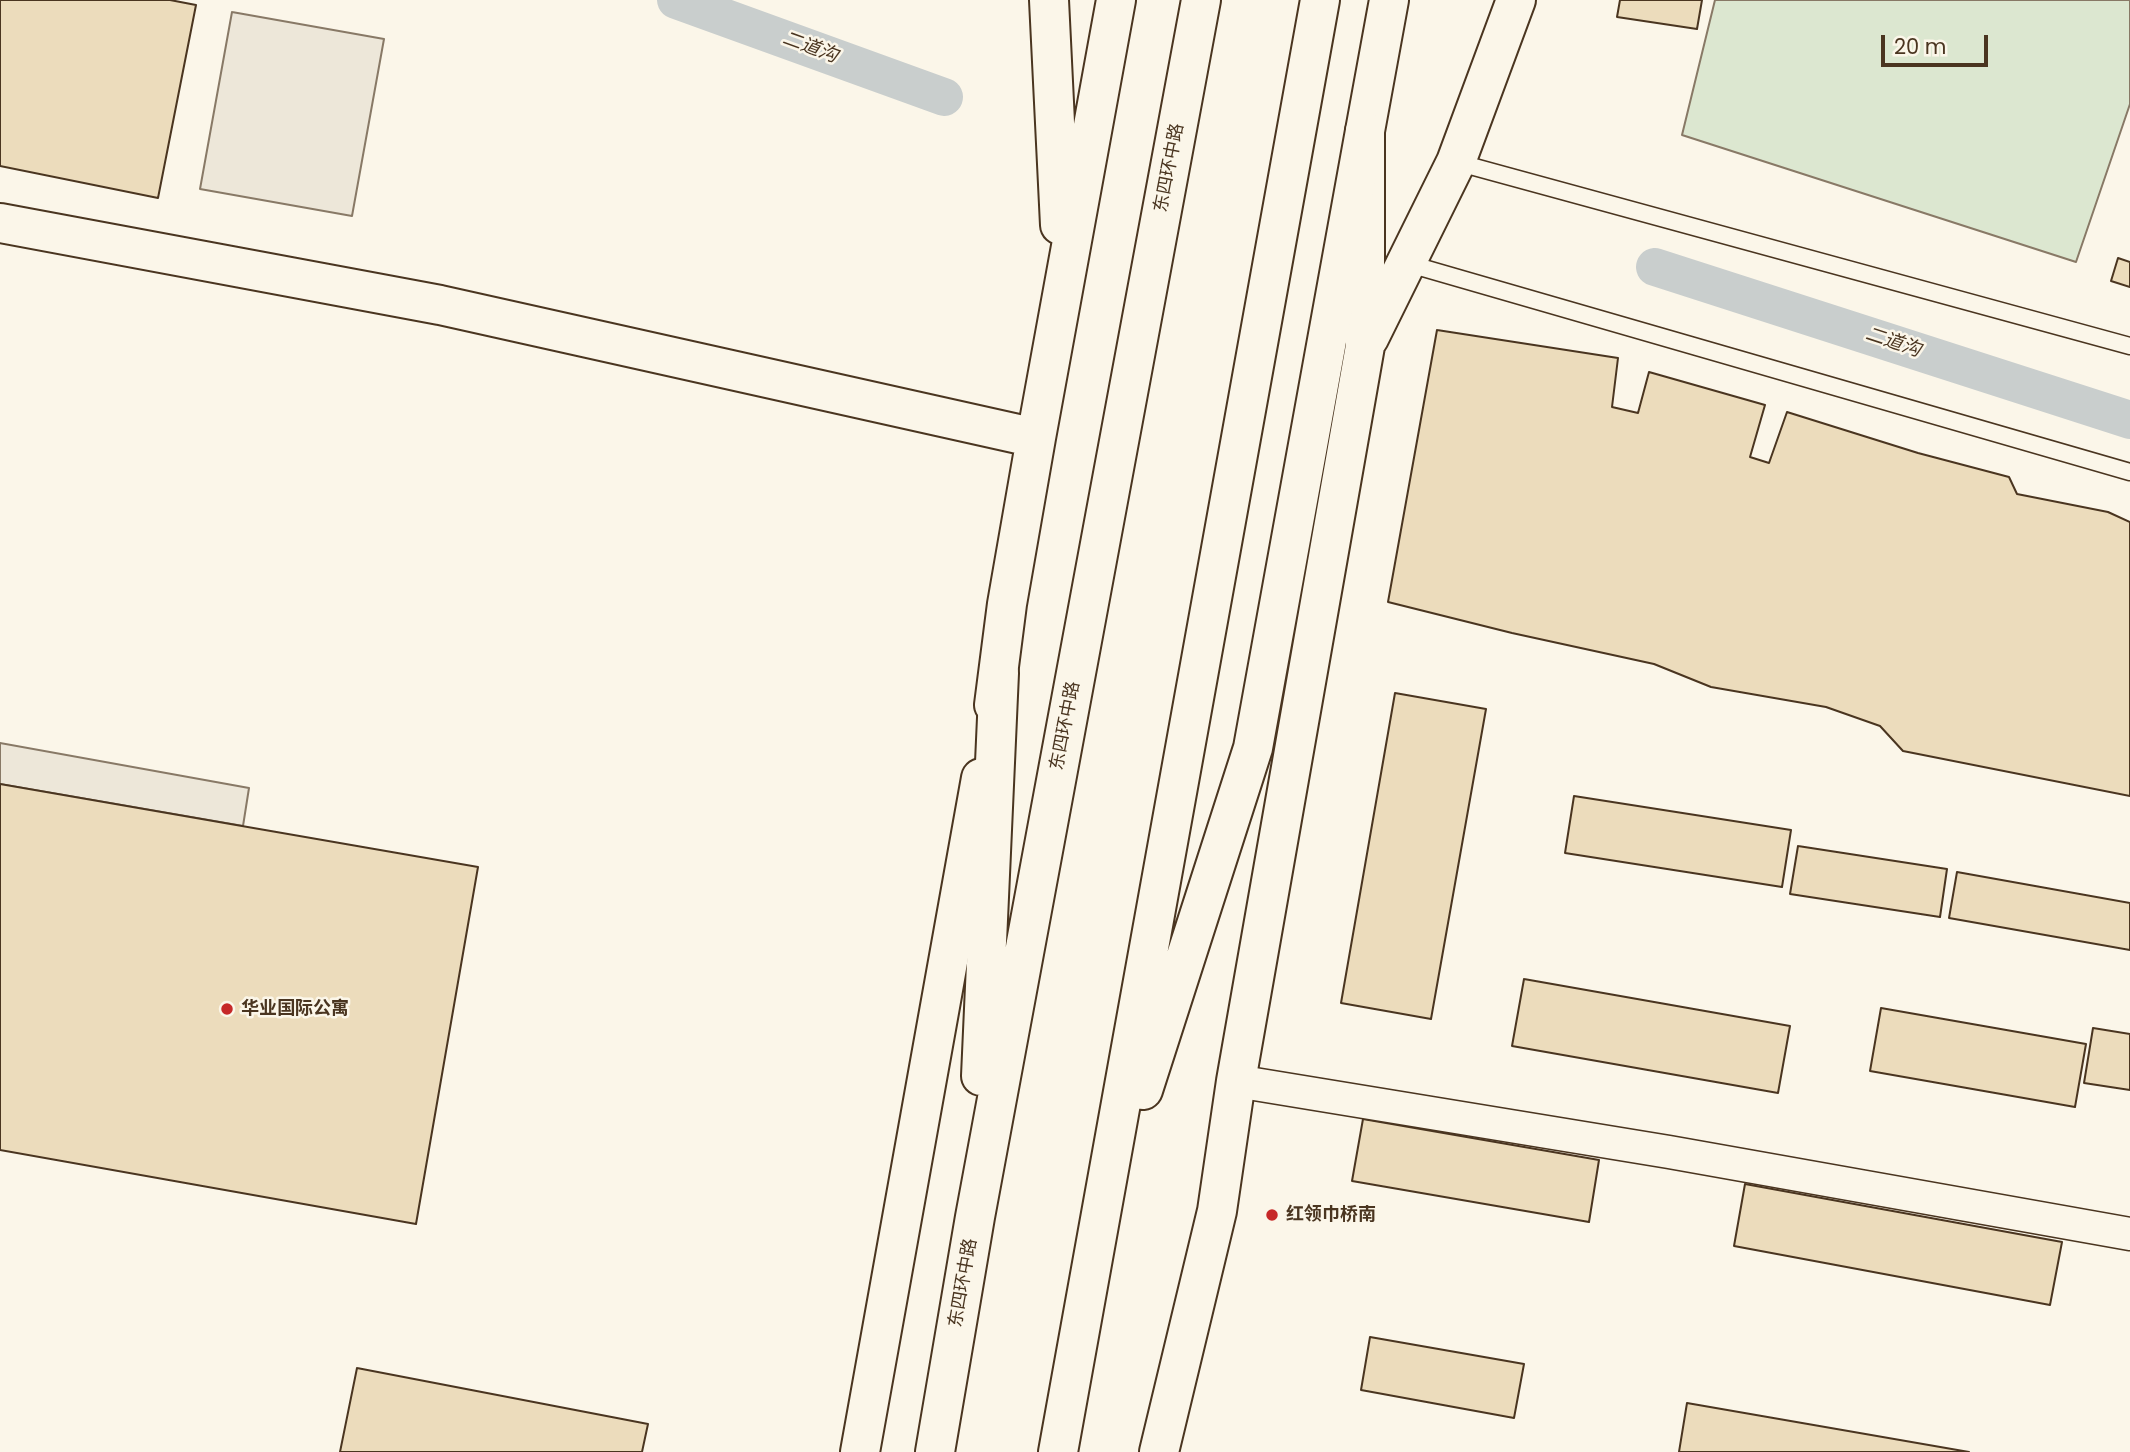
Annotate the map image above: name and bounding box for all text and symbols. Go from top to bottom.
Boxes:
scale bar [1885,21,1992,65]
water label: 二道沟 [779,28,841,68]
text: 20 m [1894,32,1947,61]
street label: 东四环中路 [1151,122,1189,214]
water label: 二道沟 [1862,323,1924,363]
street label: 东四环中路 [1047,680,1085,772]
place label: 华业国际公寓 [241,998,349,1020]
marker: 华业国际公寓 [219,1001,235,1017]
place label: 红领巾桥南 [1286,1204,1376,1226]
marker: 红领巾桥南 [1264,1207,1280,1223]
street label: 东四环中路 [946,1237,982,1329]

